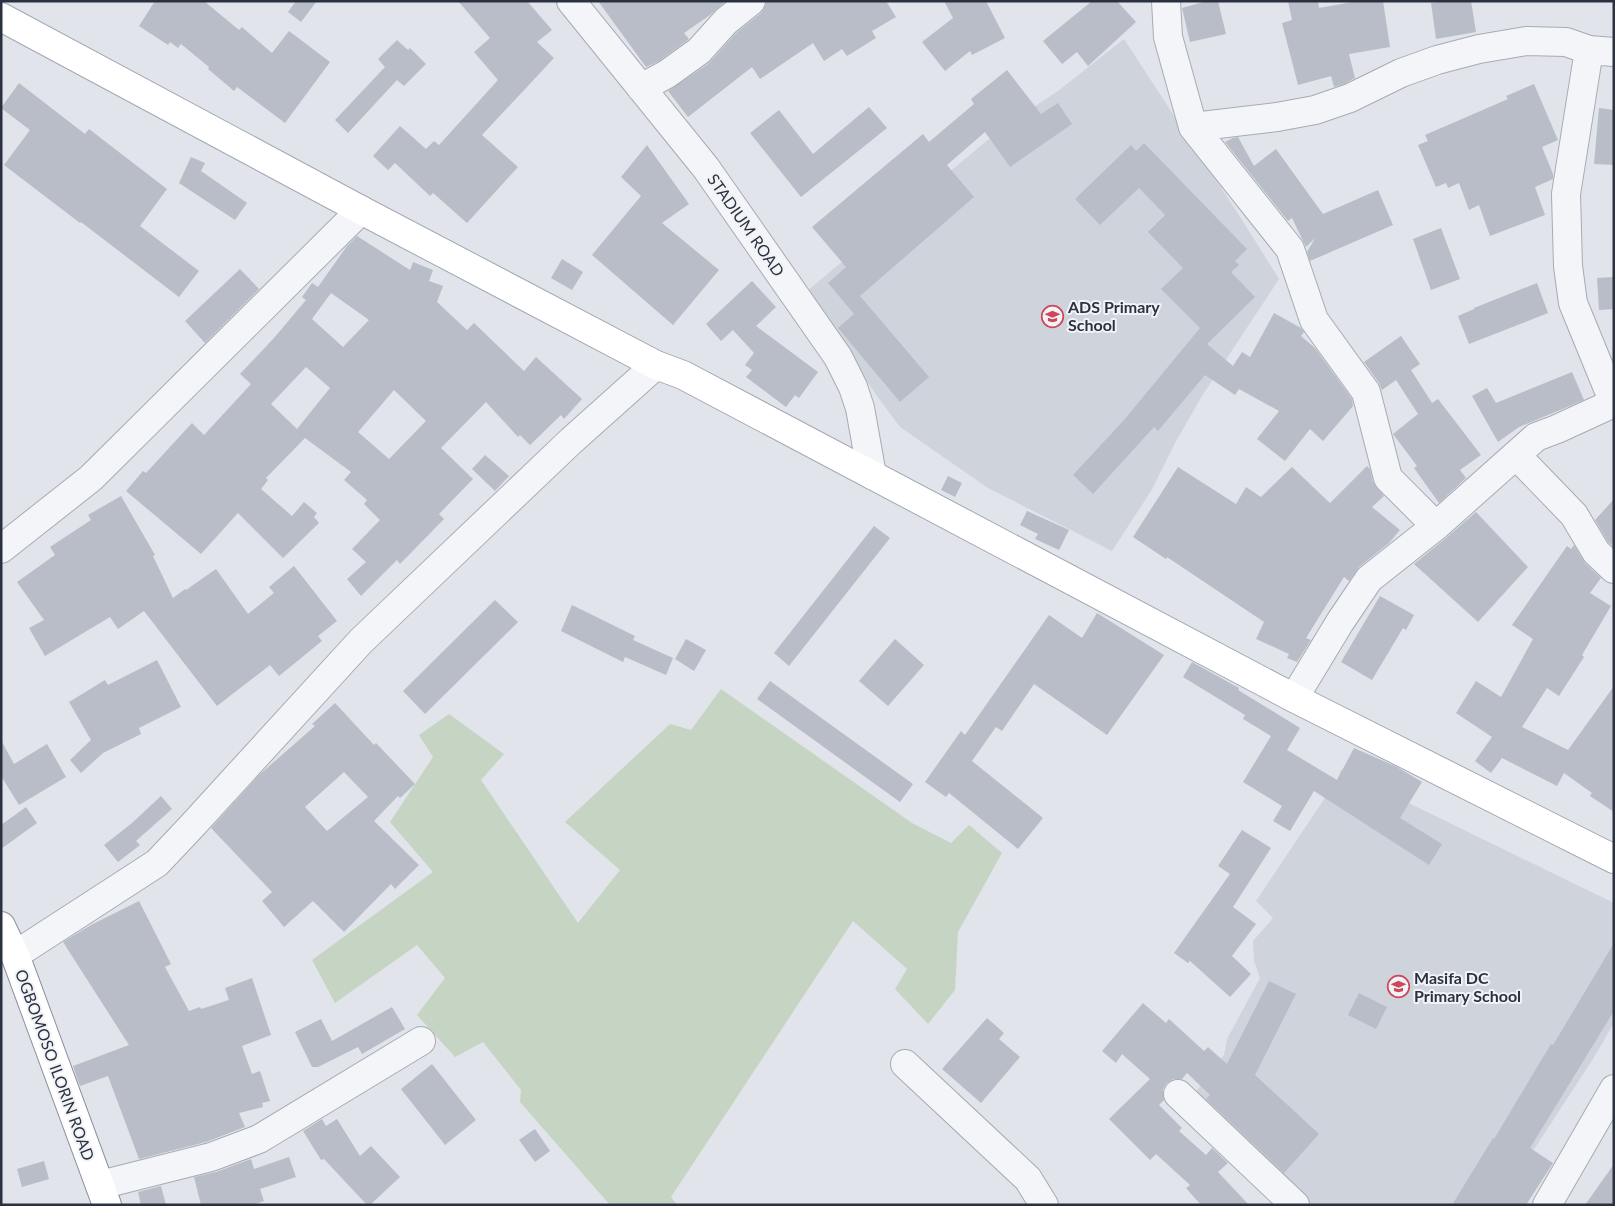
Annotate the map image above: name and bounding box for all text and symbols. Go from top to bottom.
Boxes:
street label: STADIUM ROAD [704,170,789,280]
place label: ADS Primary School [1067,297,1160,334]
school or university icon: ADS Primary School [1040,304,1064,328]
street label: OGBOMOSO ILORIN ROAD [12,967,99,1163]
place label: Masifa DC Primary School [1414,968,1521,1005]
school or university icon: Masifa DC Primary School [1386,975,1410,999]

